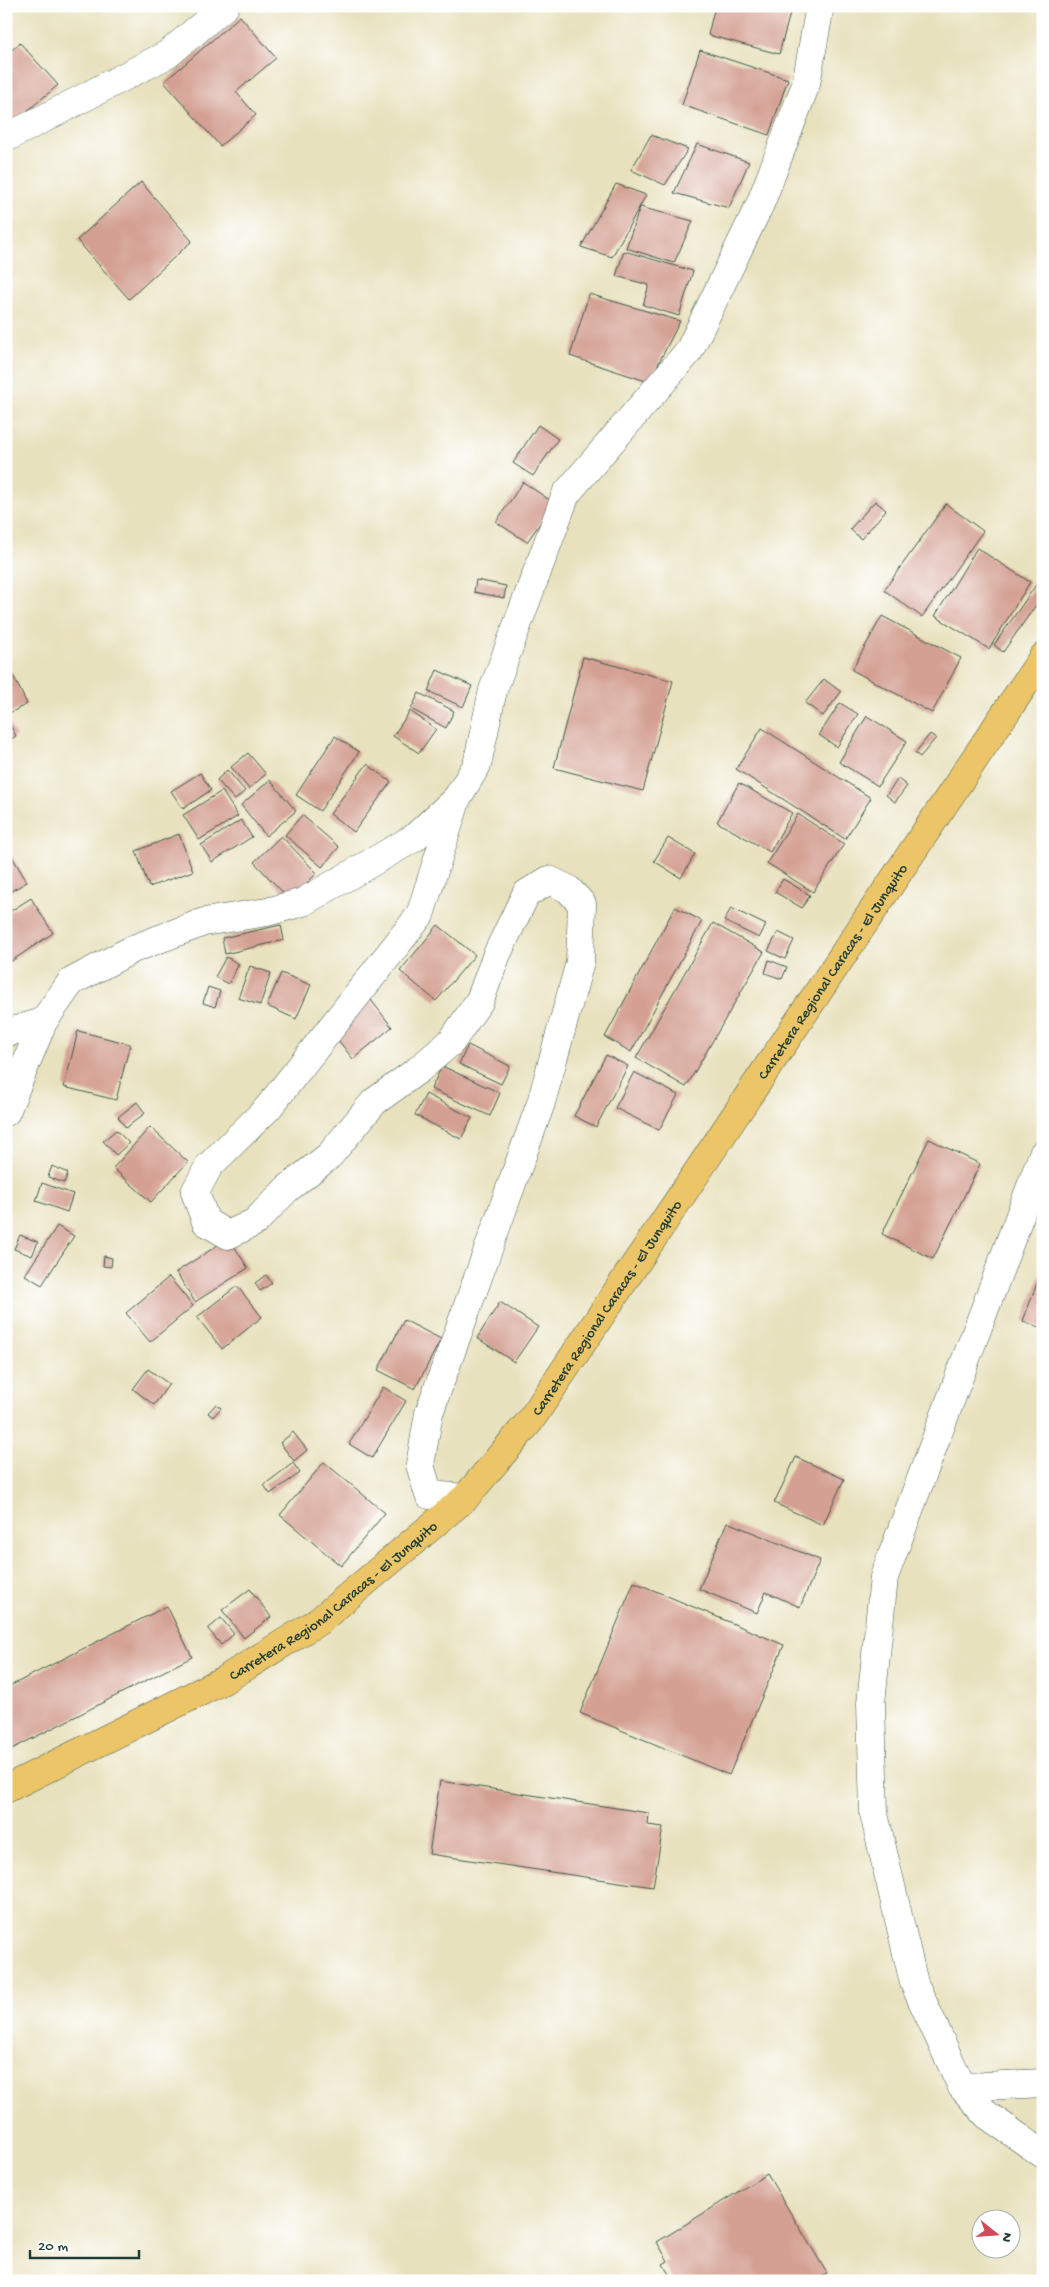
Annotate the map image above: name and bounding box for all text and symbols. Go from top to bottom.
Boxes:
street label: Carretera Regional Caracas - El Junquito [755,861,913,1084]
street label: Carretera Regional Caracas - El Junquito [529,1197,687,1420]
street label: Carretera Regional Caracas - El Junquito [226,1518,442,1686]
north arrow [972,2210,1022,2260]
scale bar [30,2227,139,2259]
text: N [997,2230,1016,2244]
text: 20 m [38,2238,68,2256]

